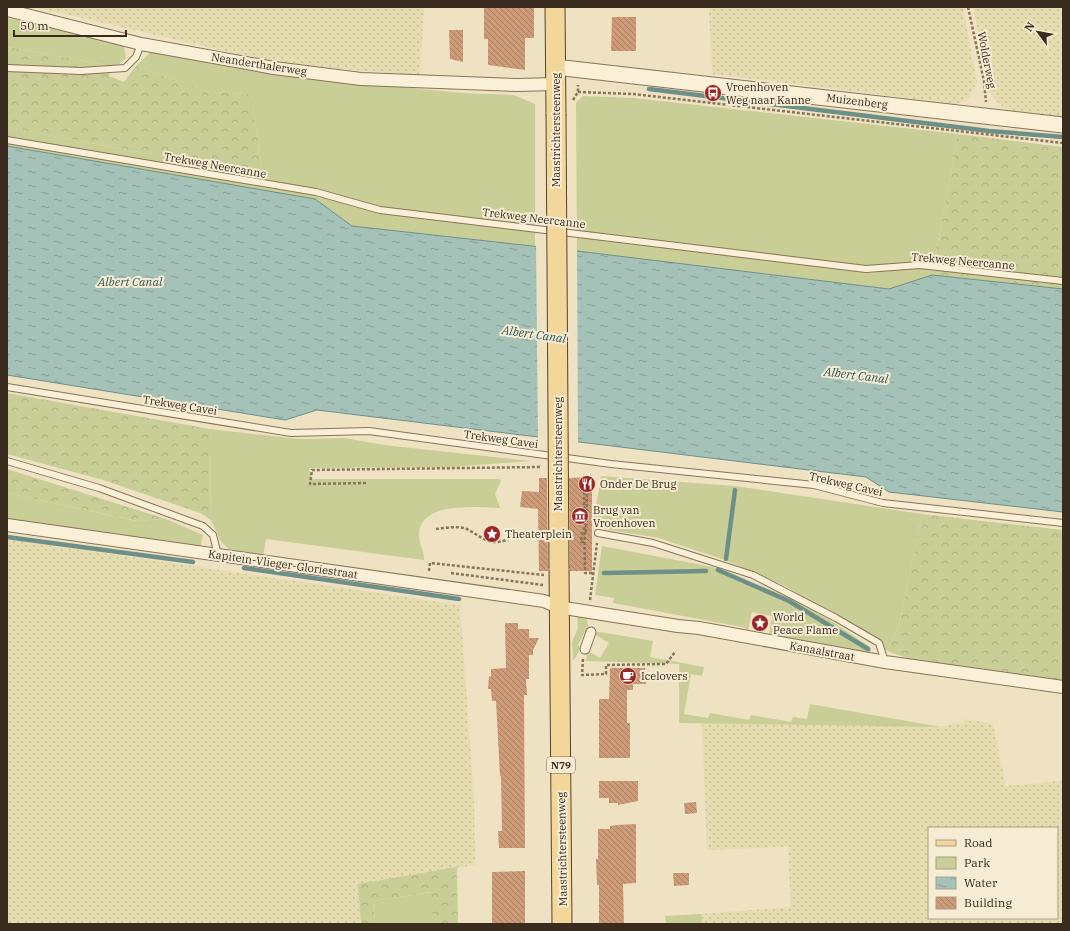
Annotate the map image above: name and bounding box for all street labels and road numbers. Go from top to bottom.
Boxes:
street label: Wolderweg [975,30,999,90]
street label: Neanderthalerweg [210,50,308,78]
street label: Maastrichtersteenweg [549,73,563,187]
street label: Muizenberg [826,90,888,112]
street label: Trekweg Neercanne [163,149,267,181]
street label: Trekweg Neercanne [482,205,587,231]
street label: Trekweg Neercanne [911,249,1015,273]
street label: Trekweg Cavei [142,392,219,418]
street label: Maastrichtersteenweg [551,397,565,511]
street label: Trekweg Cavei [463,427,540,451]
street label: Trekweg Cavei [808,469,885,499]
street label: Kapitein-Vlieger-Gloriestraat [207,547,359,581]
street label: Kanaalstraat [788,638,856,664]
road number: N79 [547,757,575,773]
street label: Maastrichtersteenweg [554,792,570,906]

